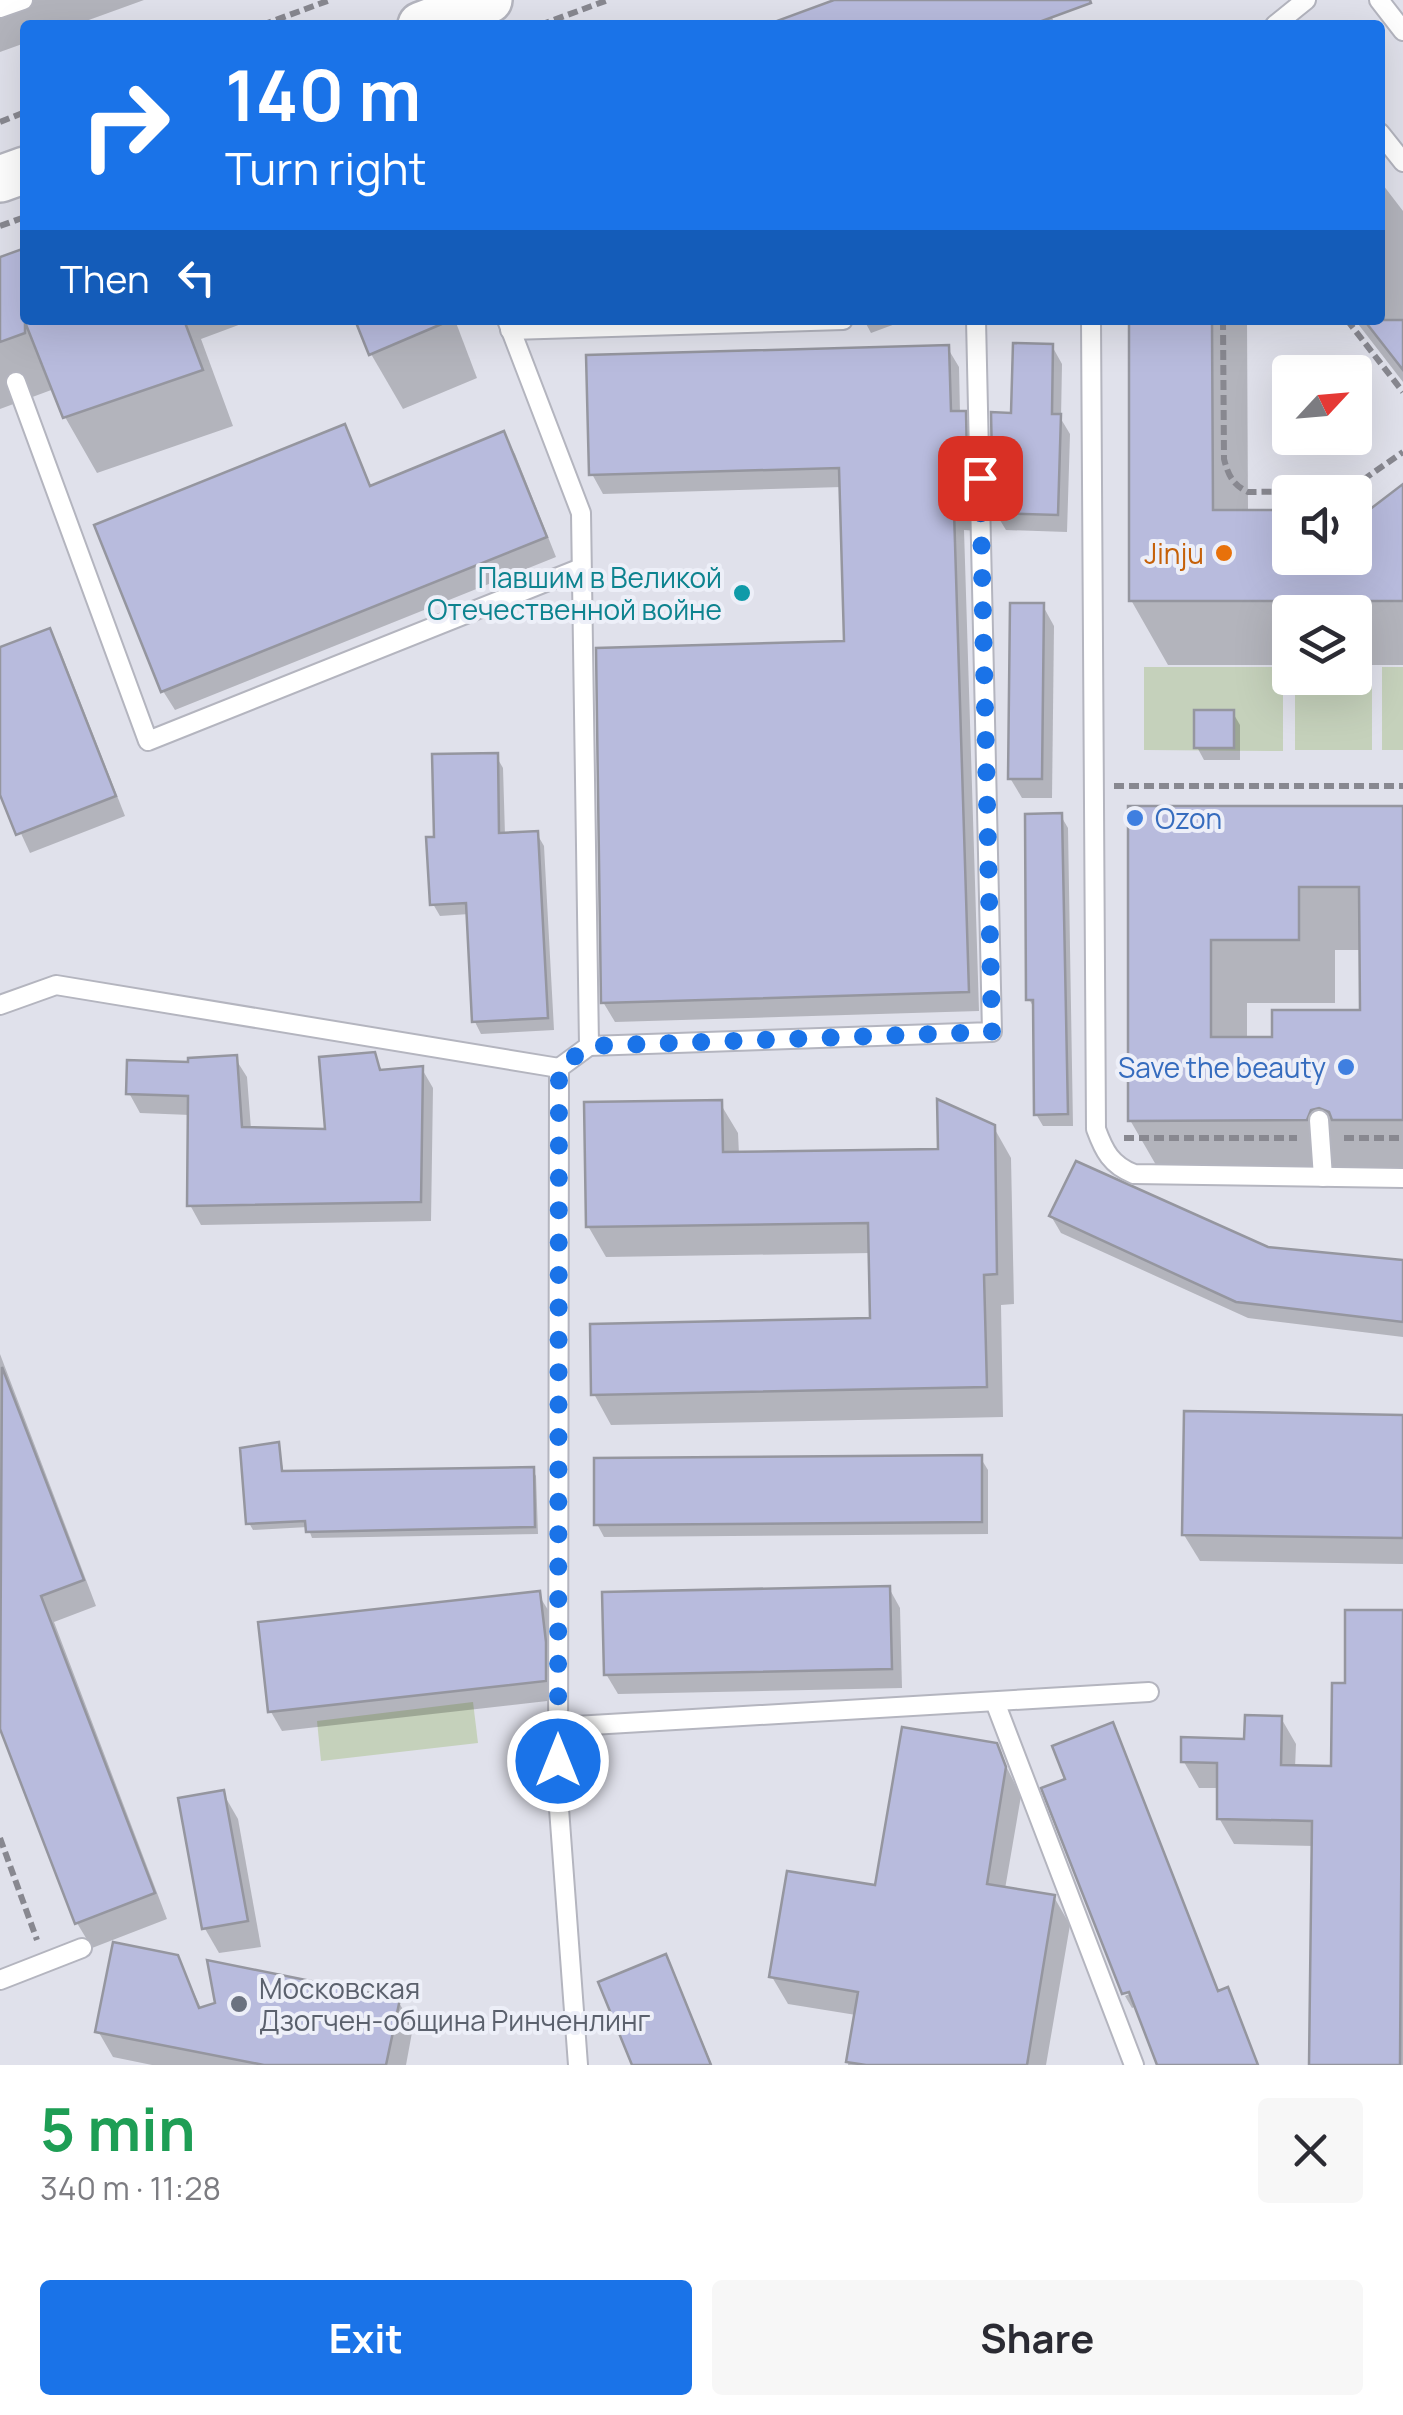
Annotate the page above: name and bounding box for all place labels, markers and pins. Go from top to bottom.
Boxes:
pin [938,436,1023,521]
place label: Jinju [1144,534,1204,572]
marker: Jinju [1213,542,1235,564]
place label: Павшим в Великой Отечественной войне [427,558,722,628]
marker: Павшим в Великой Отечественной войне [731,582,753,604]
place label: Ozon [1155,799,1222,837]
marker: Ozon [1124,807,1146,829]
place label: Save the beauty [1118,1048,1326,1086]
marker: Save the beauty [1335,1056,1357,1078]
place label: Московская Дзогчен-община Ринченлинг [259,1969,651,2039]
marker: Московская Дзогчен-община Ринченлинг [228,1993,250,2015]

